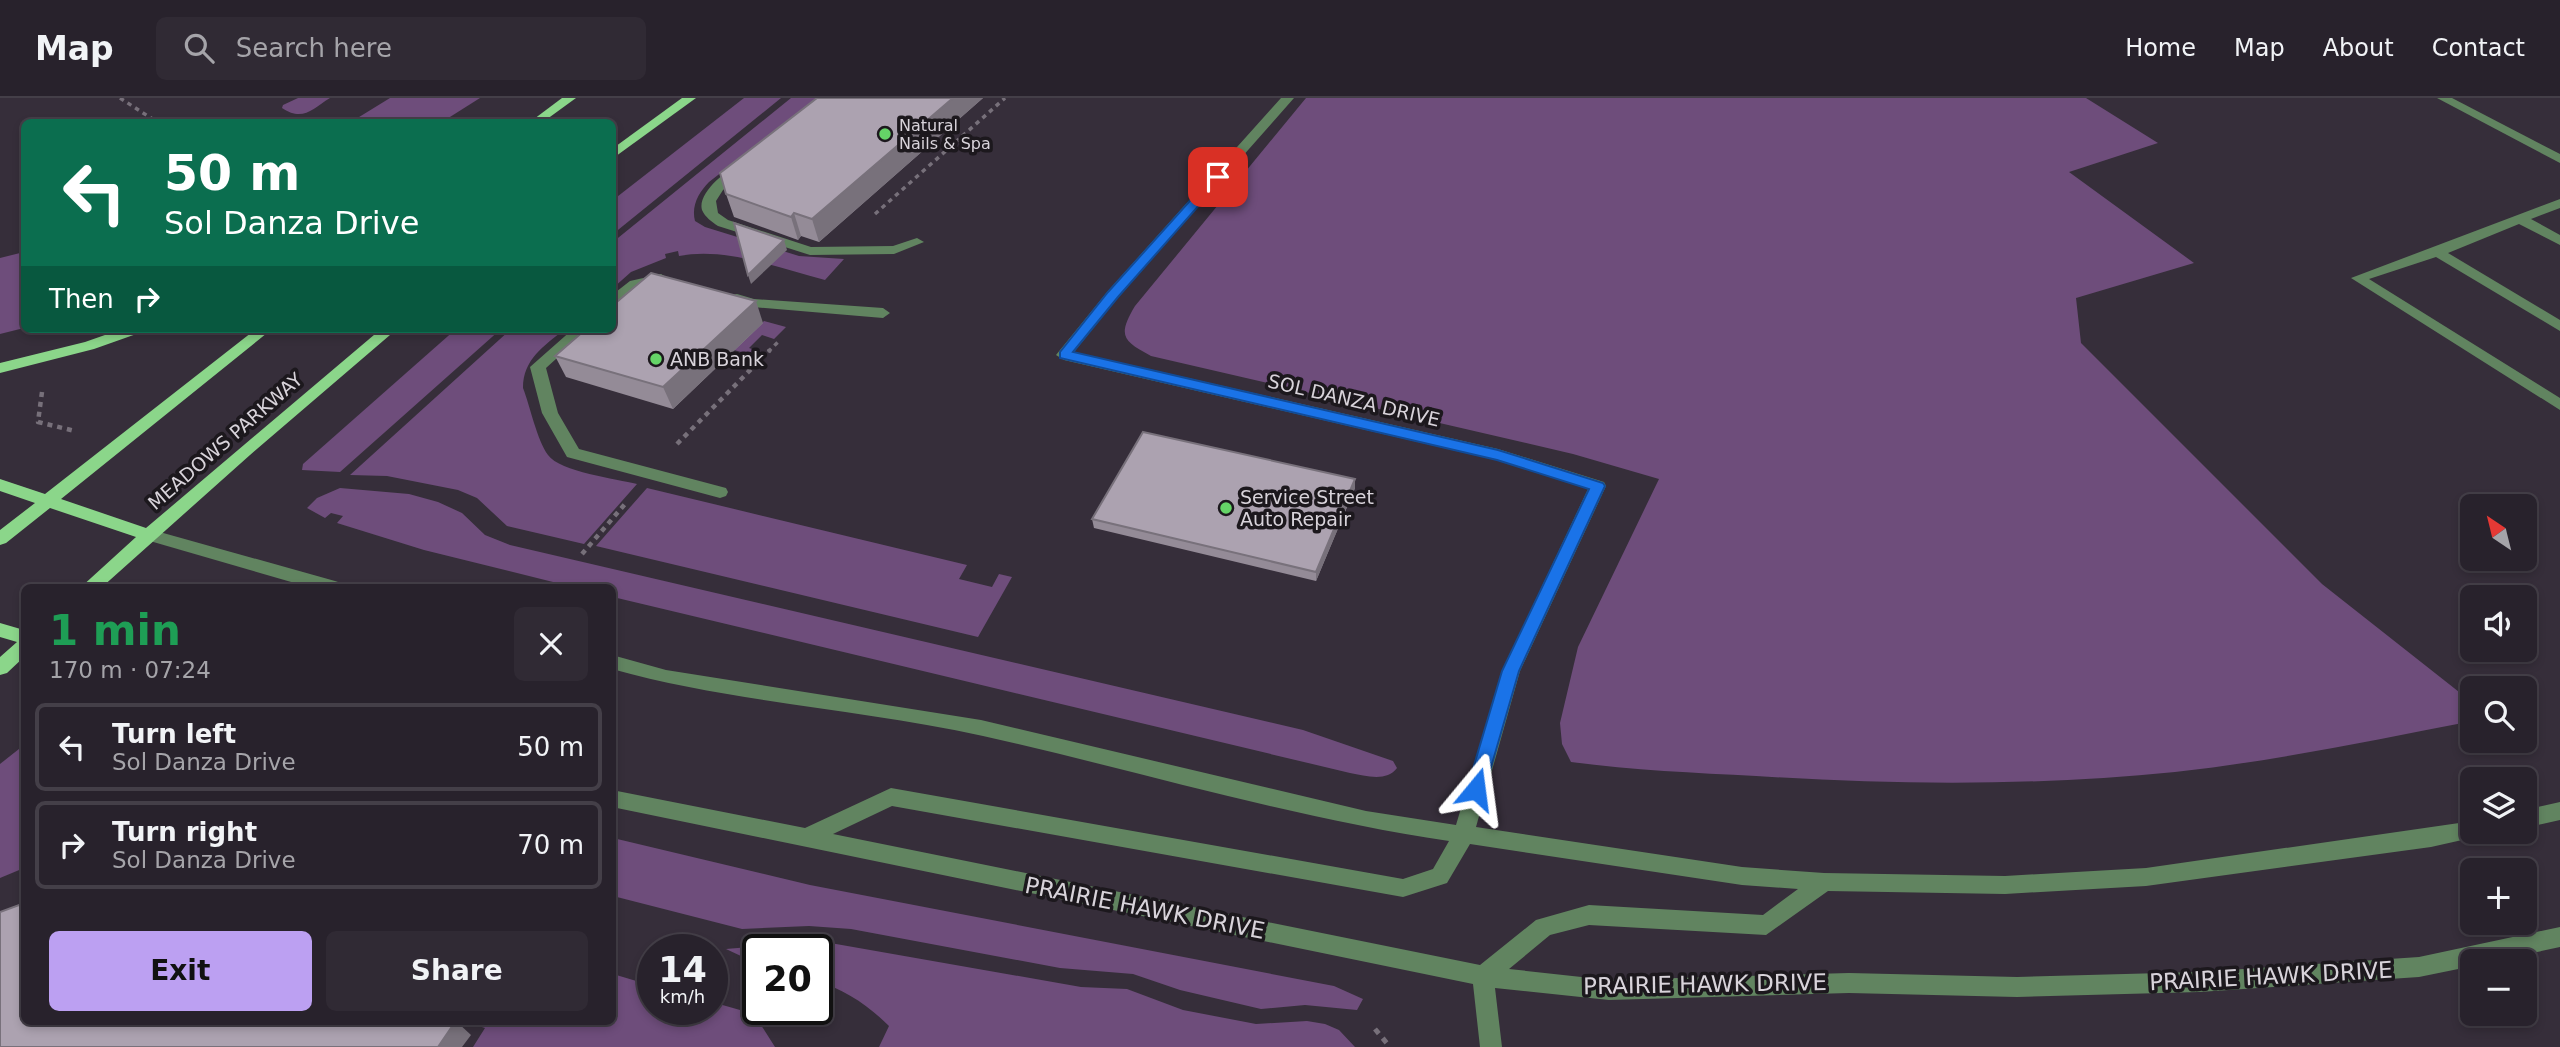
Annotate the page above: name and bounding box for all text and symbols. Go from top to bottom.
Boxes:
search box [156,17,646,80]
text: Map [35,29,114,68]
icon: search [180,29,218,67]
text: Search here [236,33,392,63]
text: Home [2125,34,2196,62]
text: Map [2234,34,2285,62]
text: About [2323,34,2394,62]
text: Contact [2432,34,2525,62]
place label: Natural Nails & Spa [899,116,991,153]
marker: Natural Nails & Spa [877,126,893,142]
text: 50 m [164,145,300,202]
icon: left [49,147,140,238]
pin [1188,147,1248,207]
icon: arrive [1199,158,1237,196]
text: Sol Danza Drive [164,204,419,242]
icon: right [128,280,166,318]
text: Then [49,284,114,314]
place label: ANB Bank [670,348,764,370]
marker: ANB Bank [648,351,664,367]
street label: MEADOWS PARKWAY [143,368,307,514]
street label: SOL DANZA DRIVE [1266,370,1442,430]
place label: Service Street Auto Repair [1240,486,1374,530]
north arrow [2460,494,2538,570]
map controls [2460,494,2537,1026]
marker: Service Street Auto Repair [1218,500,1234,516]
button: sound [2460,585,2537,662]
text: 1 min [49,606,181,655]
button: close [514,607,588,681]
text: 170 m · 07:24 [49,657,211,683]
button: search [2460,676,2537,753]
text: Turn left [112,719,236,749]
icon: left [53,728,91,766]
text: 50 m [517,732,584,762]
text: Sol Danza Drive [112,749,296,775]
position arrow [1439,752,1513,826]
button: layers [2460,767,2537,844]
text: Turn right [112,817,257,847]
icon: right [53,826,91,864]
text: 70 m [517,830,584,860]
text: Sol Danza Drive [112,847,296,873]
button: + [2460,858,2537,935]
street label: PRAIRIE HAWK DRIVE [1023,872,1267,944]
button: Exit [49,931,312,1011]
button: Share [326,931,588,1011]
speed limit sign: 20 [742,934,833,1025]
button: − [2460,949,2537,1026]
text: 14 [658,950,707,990]
street label: PRAIRIE HAWK DRIVE [2149,957,2393,995]
street label: PRAIRIE HAWK DRIVE [1583,969,1827,999]
text: km/h [660,986,705,1007]

